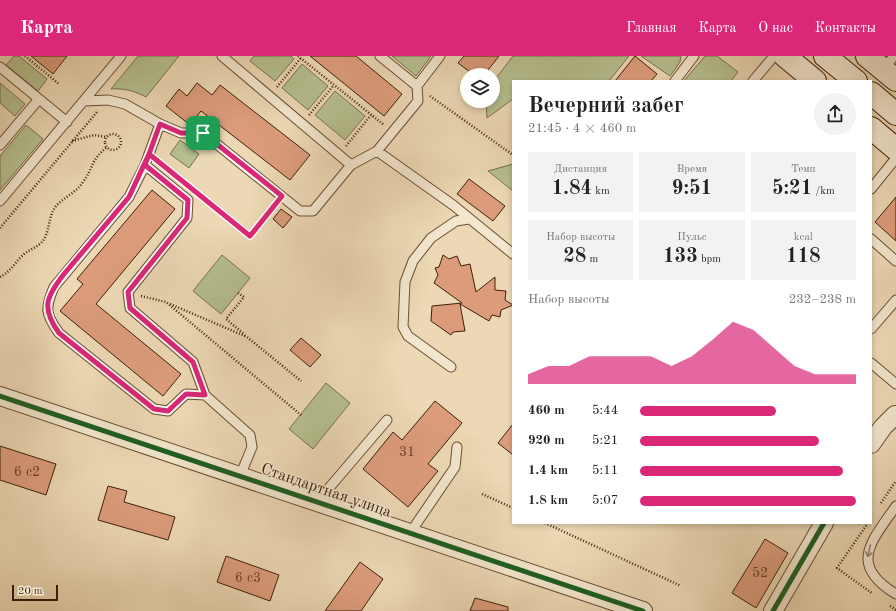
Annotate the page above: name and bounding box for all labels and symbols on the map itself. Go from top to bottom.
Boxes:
pin [186,116,220,150]
house number: 31 [399,445,415,459]
street label: Стандартная улица [259,461,393,521]
house number: 6 с2 [14,465,40,479]
one-way arrow [865,545,873,558]
house number: 52 [752,566,768,580]
house number: 6 с3 [235,571,261,585]
scale bar [12,583,58,602]

